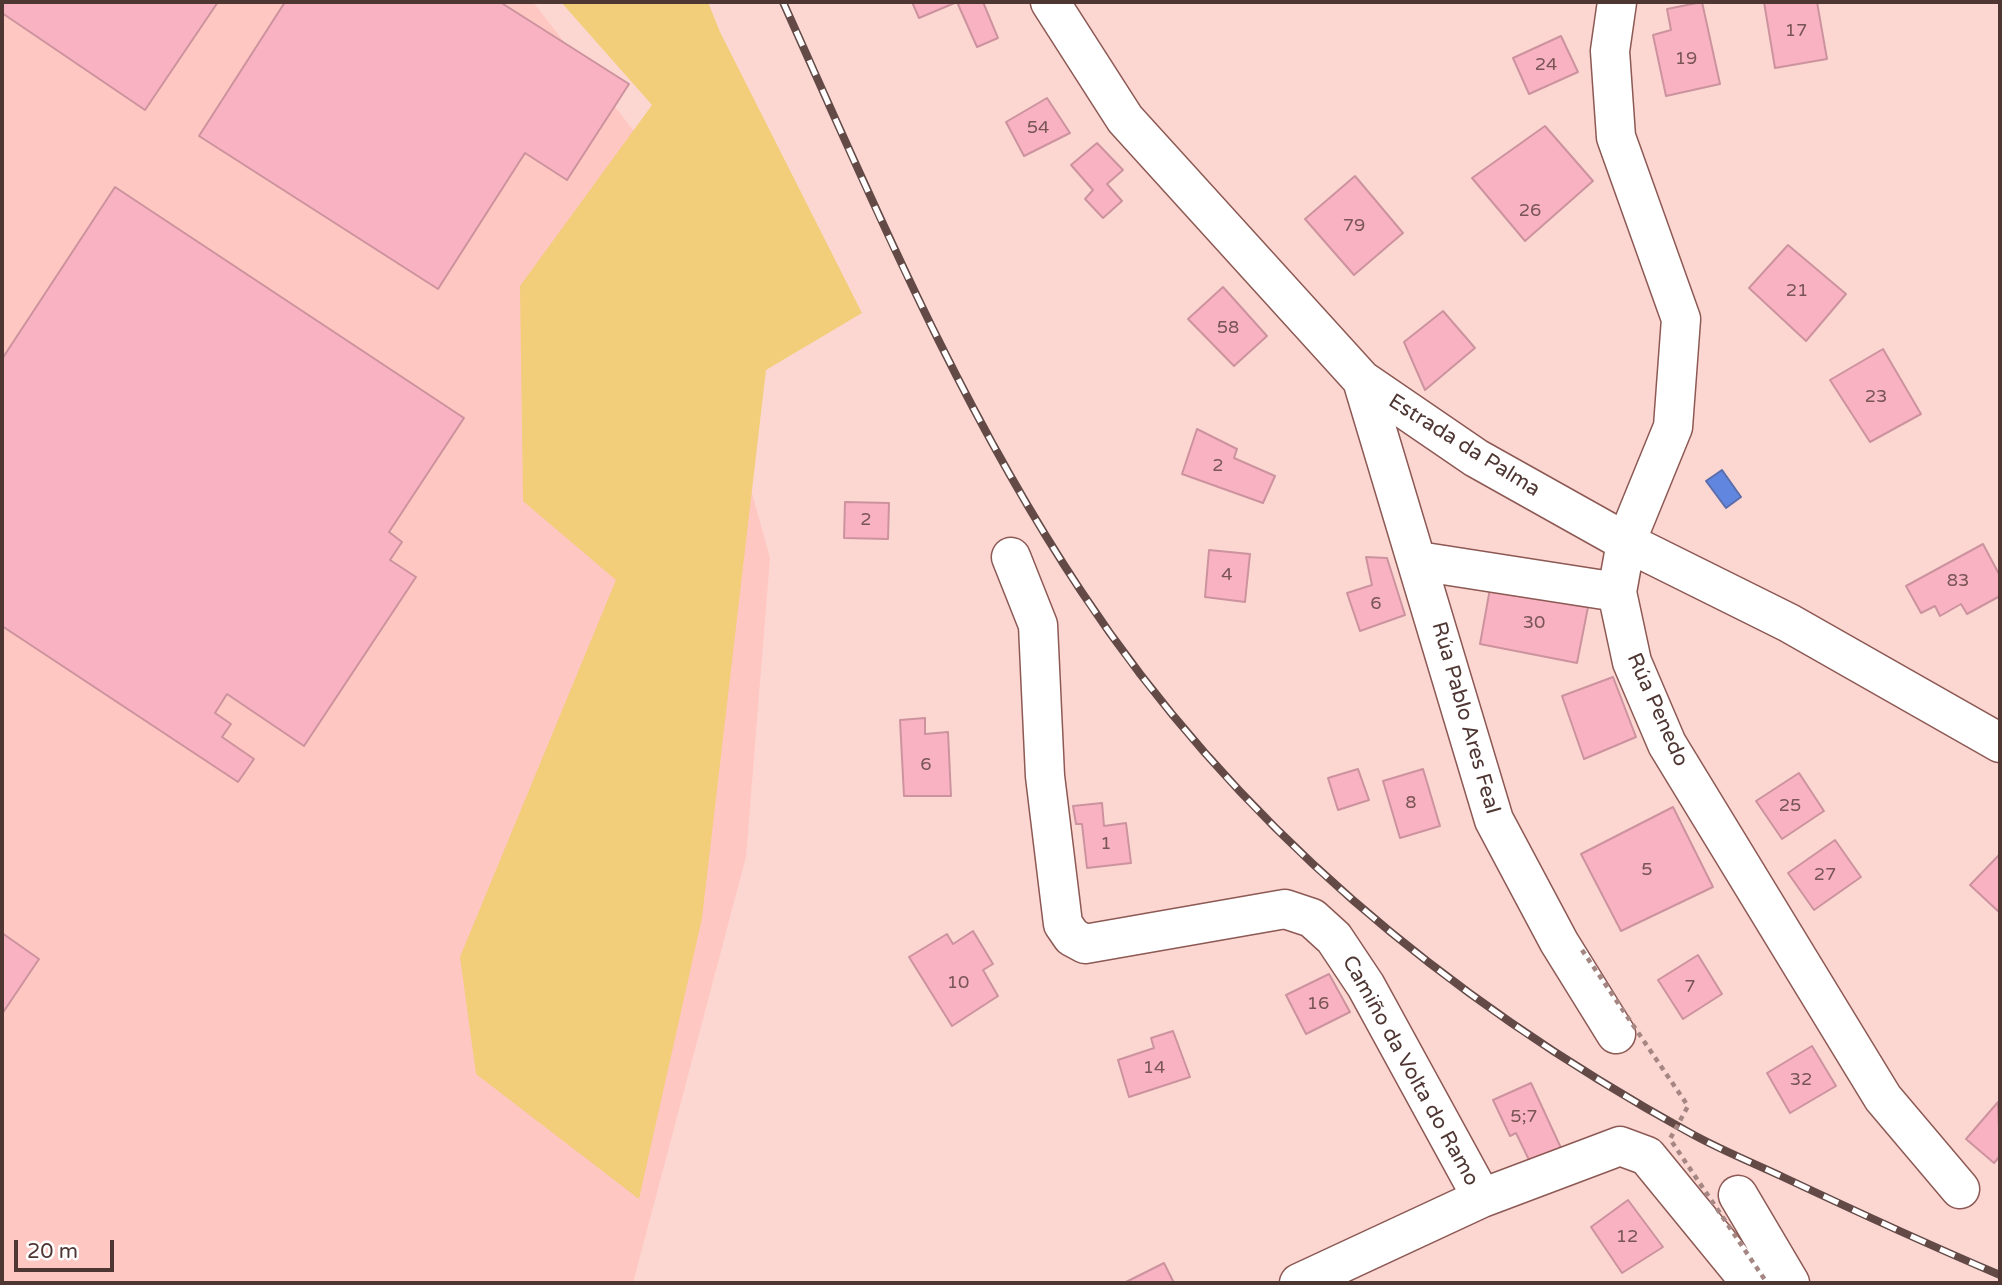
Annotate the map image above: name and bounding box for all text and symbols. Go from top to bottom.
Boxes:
house number: 17 [1785,20,1807,42]
house number: 19 [1675,48,1697,70]
house number: 24 [1535,54,1557,76]
house number: 54 [1027,117,1049,139]
house number: 26 [1519,200,1541,222]
house number: 79 [1343,215,1365,237]
house number: 21 [1786,280,1808,302]
house number: 58 [1217,317,1239,339]
house number: 23 [1865,386,1887,408]
street label: Estrada da Palma [1384,389,1544,503]
house number: 2 [1212,455,1224,477]
house number: 2 [860,509,872,531]
house number: 4 [1221,564,1233,586]
house number: 83 [1947,570,1969,592]
house number: 6 [1370,593,1382,615]
house number: 30 [1523,612,1545,634]
street label: Rúa Pablo Ares Feal [1426,619,1504,817]
street label: Rúa Penedo [1621,649,1693,771]
house number: 6 [920,754,932,776]
house number: 8 [1405,792,1417,814]
house number: 25 [1779,795,1801,817]
house number: 1 [1100,833,1112,855]
house number: 5 [1641,859,1653,881]
house number: 27 [1814,864,1836,886]
street label: Camiño da Volta do Ramo [1336,951,1484,1191]
house number: 10 [947,972,969,994]
house number: 7 [1684,976,1696,998]
house number: 16 [1307,993,1329,1015]
house number: 14 [1143,1057,1165,1079]
house number: 32 [1790,1069,1812,1091]
house number: 5;7 [1510,1106,1538,1128]
scale bar [18,1226,117,1270]
house number: 12 [1616,1226,1638,1248]
text: 20 m [27,1239,78,1264]

